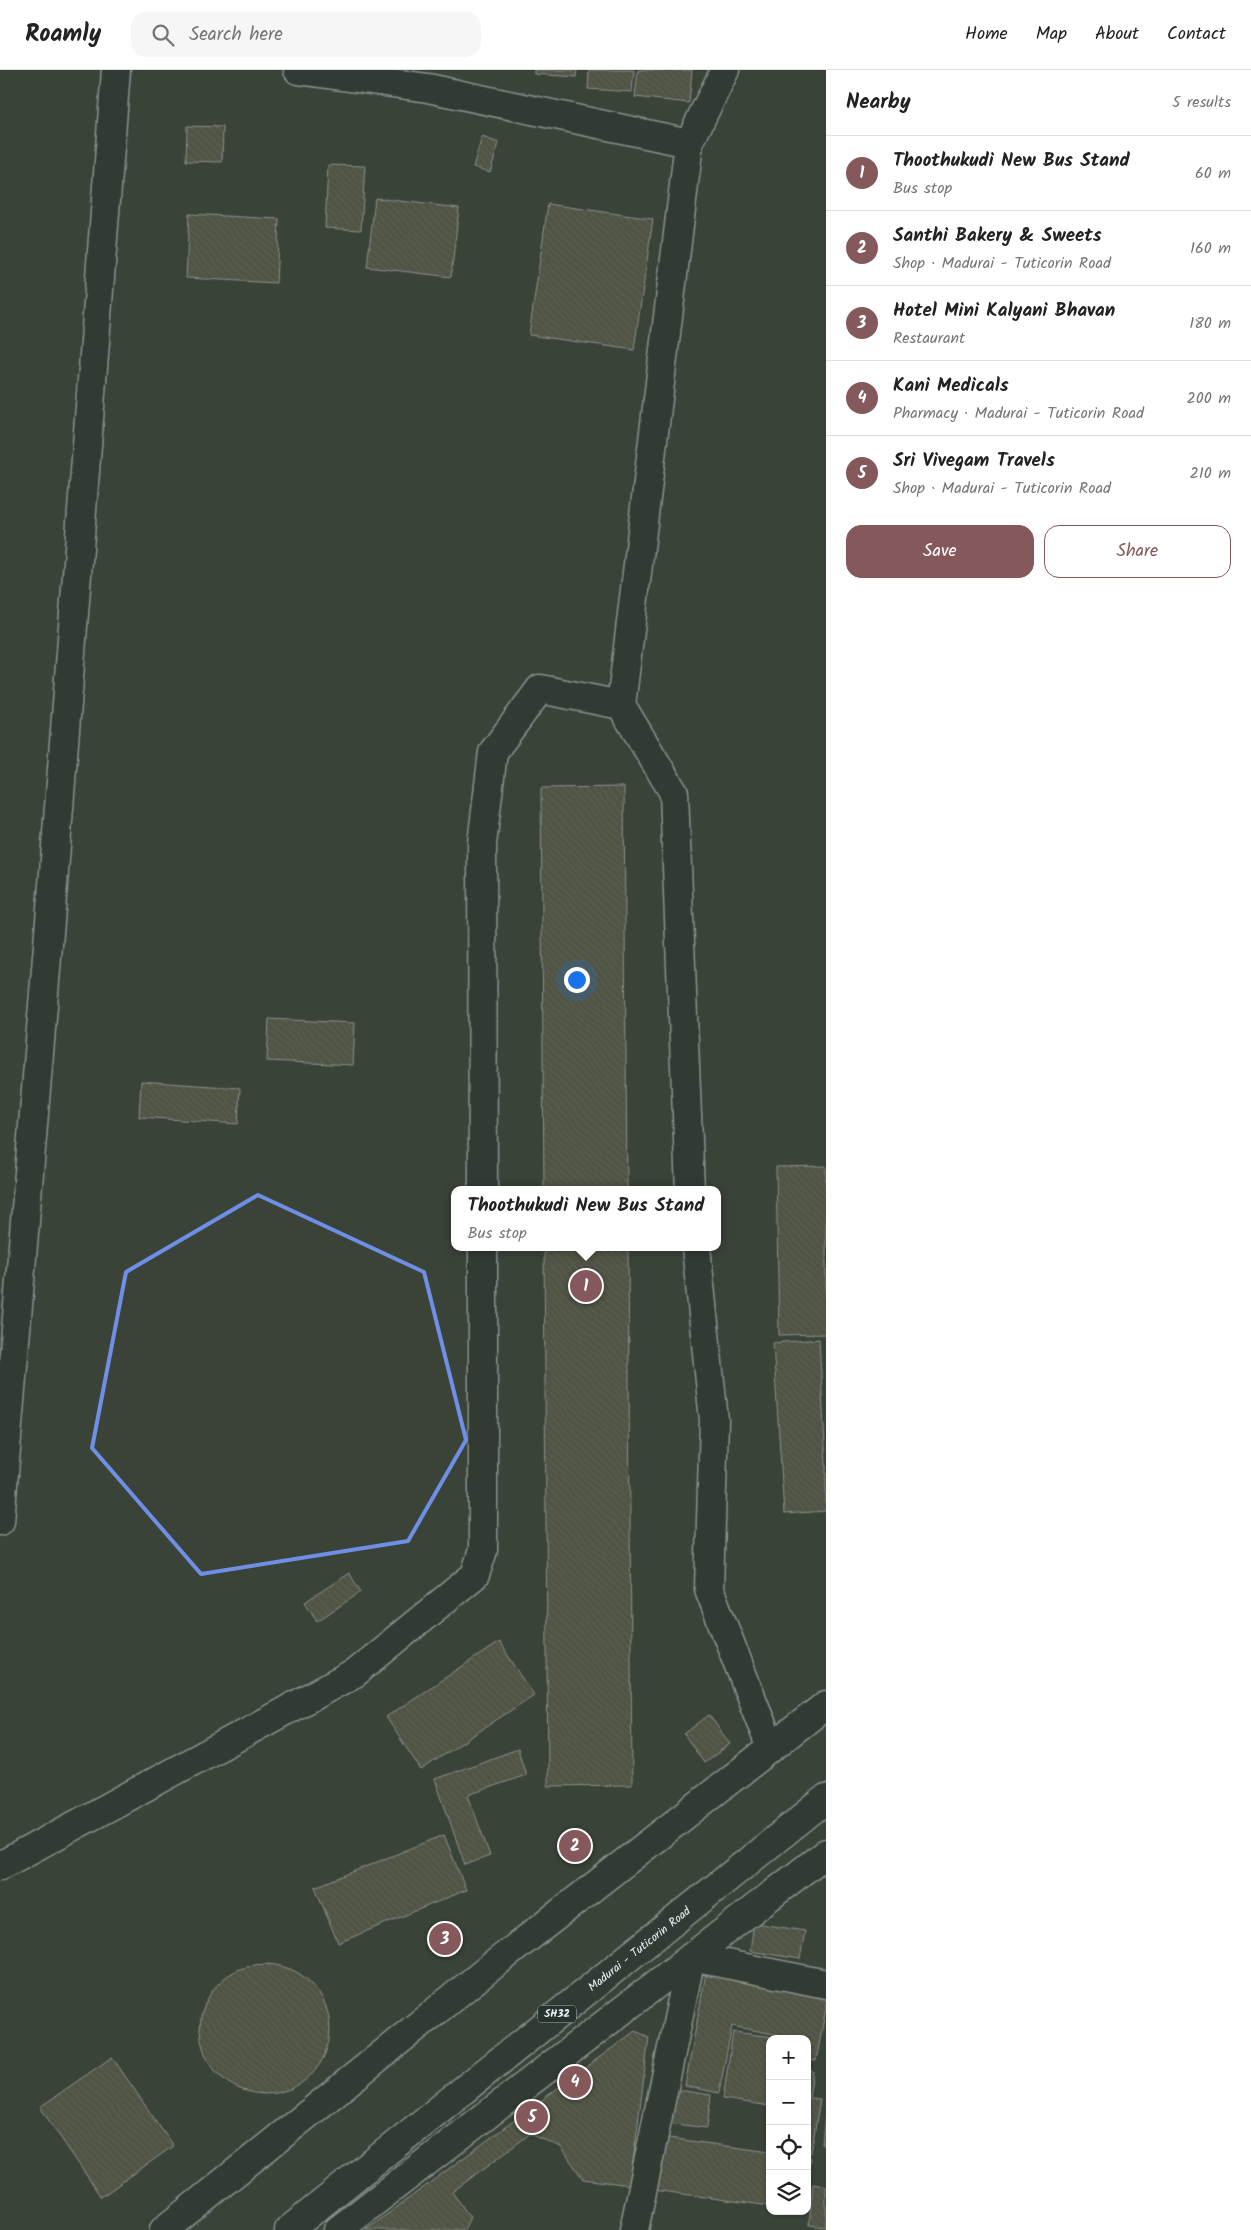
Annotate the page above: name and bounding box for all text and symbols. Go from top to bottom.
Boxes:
search box [131,12,481,57]
text: Roamly [25,15,101,54]
text: Search here [189,20,283,50]
text: Home [965,20,1008,49]
text: Map [1036,20,1067,49]
text: About [1095,20,1139,49]
text: Contact [1167,20,1226,49]
icon: search [149,21,177,49]
text: Nearby [846,86,911,119]
text: 5 results [1172,90,1231,115]
text: Thoothukudi New Bus Stand [893,146,1130,176]
text: 1 [860,161,864,186]
text: 60 m [1195,161,1231,186]
text: Bus stop [893,176,952,201]
text: Santhi Bakery & Sweets [893,221,1102,251]
text: 2 [857,236,867,261]
text: 160 m [1190,236,1231,261]
text: Shop · Madurai - Tuticorin Road [893,251,1111,276]
text: Hotel Mini Kalyani Bhavan [893,296,1115,326]
text: 3 [858,311,866,336]
text: 180 m [1189,311,1231,336]
text: Restaurant [893,326,965,351]
text: Kani Medicals [893,371,1009,401]
text: 4 [858,386,866,411]
text: 200 m [1187,386,1231,411]
text: Pharmacy · Madurai - Tuticorin Road [893,401,1144,426]
text: Sri Vivegam Travels [893,446,1055,476]
text: 5 [858,461,866,486]
text: 210 m [1190,461,1231,486]
text: Shop · Madurai - Tuticorin Road [893,476,1111,501]
button: Save [846,525,1034,578]
button: Share [1044,525,1231,578]
your location [564,967,590,993]
popup [451,1186,721,1251]
text: Thoothukudi New Bus Stand [468,1191,704,1221]
text: Bus stop [468,1221,527,1246]
pin: 1 [570,1267,602,1305]
pin: 2 [559,1827,591,1865]
street label: Madurai - Tuticorin Road [584,1901,695,1996]
pin: 3 [429,1920,461,1958]
road number: SH32 [538,2006,576,2022]
map controls [766,2035,811,2215]
button: + [766,2035,811,2080]
pin: 4 [559,2063,591,2101]
button: − [766,2080,811,2125]
pin: 5 [516,2098,548,2136]
button: locate [766,2125,811,2170]
button: layers [766,2170,811,2215]

